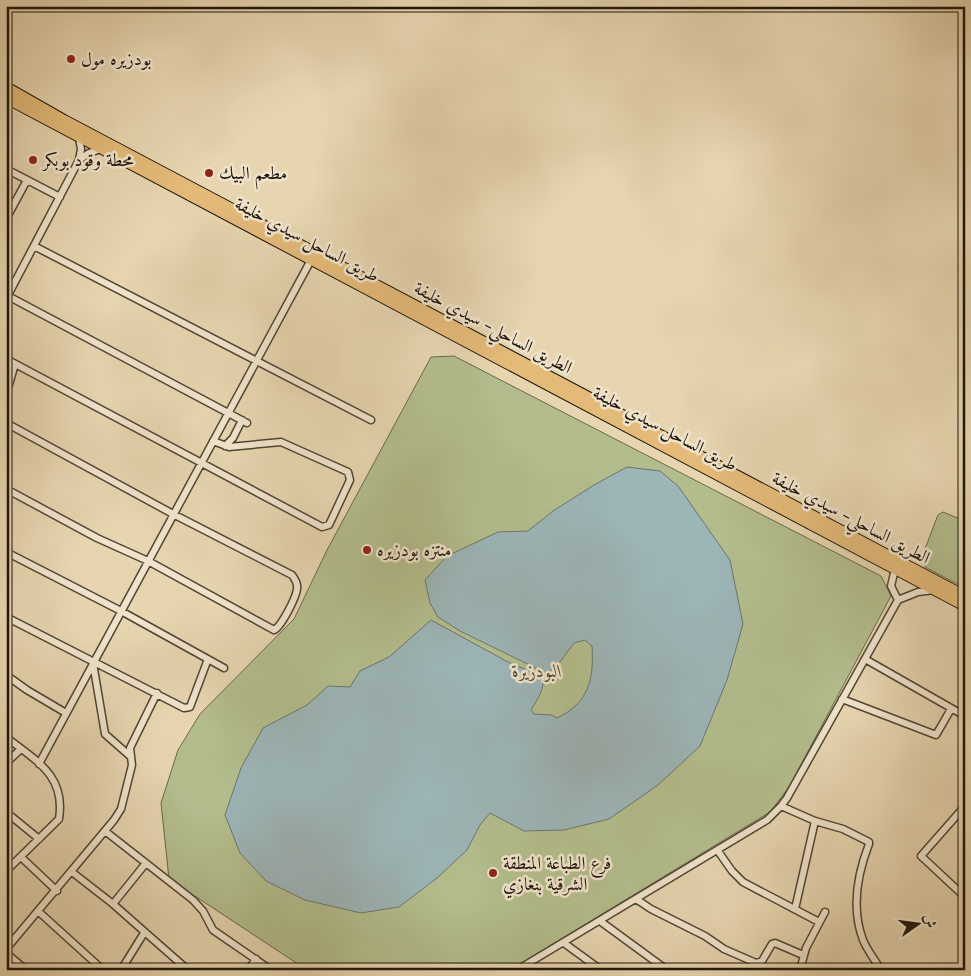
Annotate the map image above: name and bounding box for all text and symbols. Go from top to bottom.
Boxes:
place label: بودزيره مول [81,47,152,72]
marker: بودزيره مول [65,53,77,65]
place label: محطة وقود بوبكر [41,148,134,173]
marker: محطة وقود بوبكر [27,154,39,166]
place label: مطعم البيك [219,161,287,190]
marker: مطعم البيك [203,167,215,179]
street label: طريق الساحل سيدي خليفة [229,191,384,291]
street label: الطريق الساحلي- سيدي خليفة [408,276,577,384]
street label: طريق الساحل سيدي خليفة [587,380,742,480]
street label: الطريق الساحلي- سيدي خليفة [766,466,935,574]
place label: منتزه بودزيره [377,538,451,563]
marker: منتزه بودزيره [361,544,373,556]
park label: البودزيرة [511,659,562,684]
place label: فرع الطباعة المنطقة الشرقية بنغازي [503,851,611,899]
marker: فرع الطباعة المنطقة الشرقية بنغازي [487,867,499,879]
north arrow [894,898,944,948]
text: ش [919,912,941,930]

